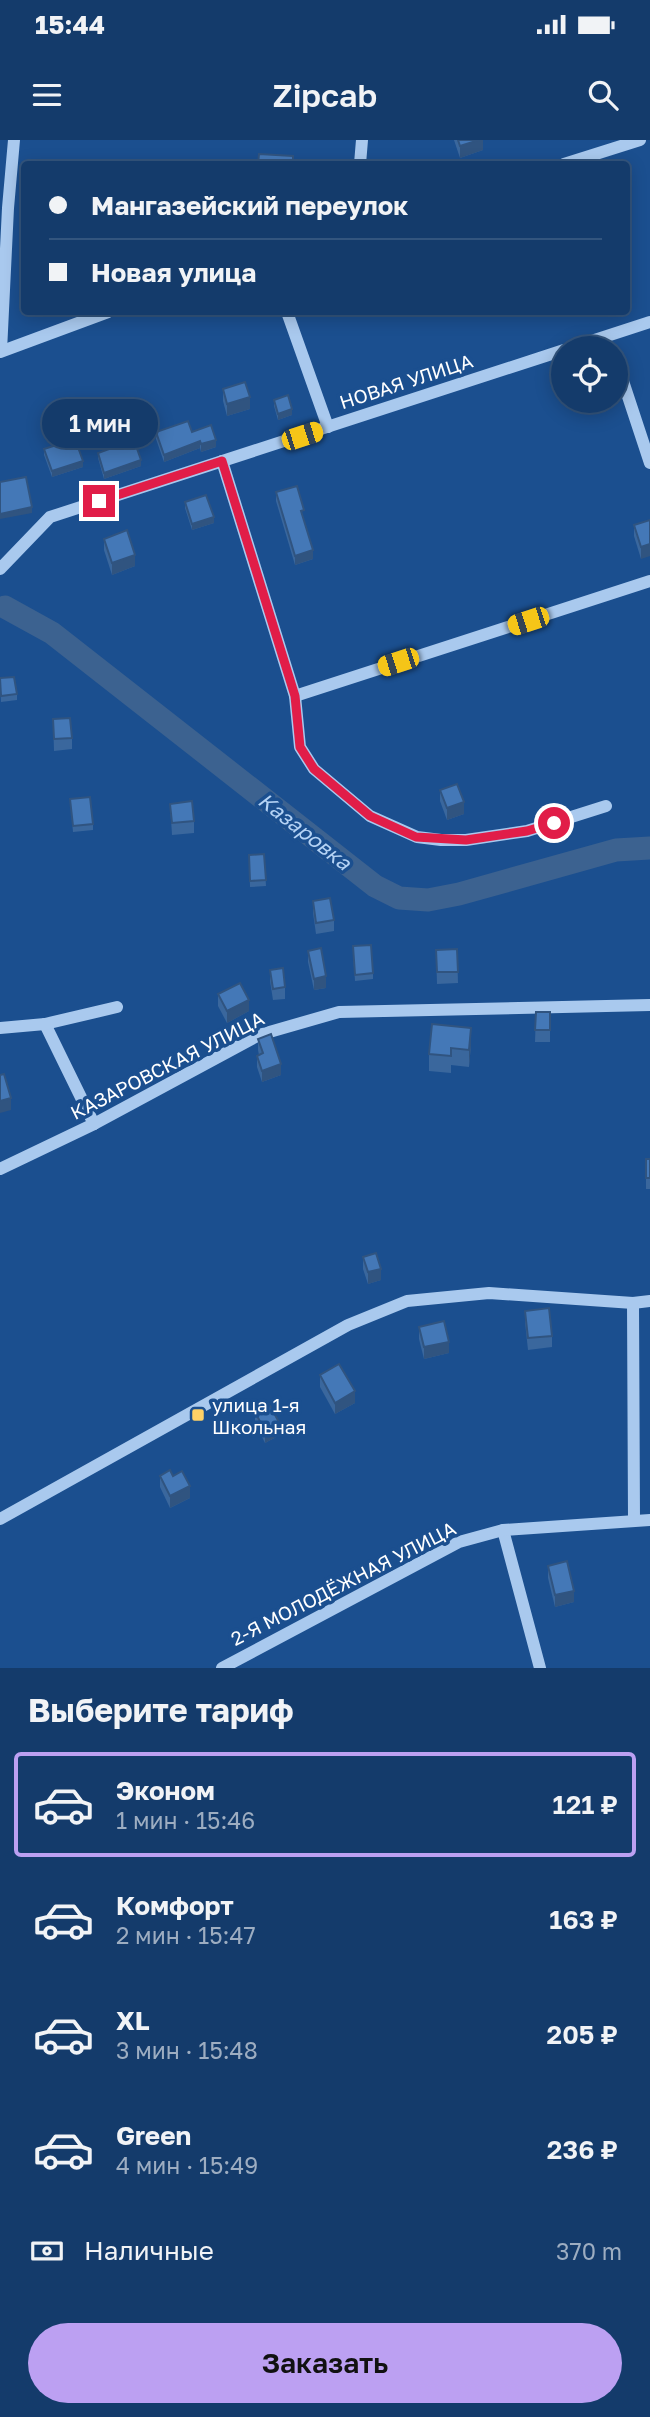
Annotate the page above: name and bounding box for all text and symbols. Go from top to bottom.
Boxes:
text: 15:44 [35,9,105,40]
icon: menu [28,76,66,114]
text: Zipcab [273,76,377,114]
icon: search [584,76,622,114]
text: Мангазейский переулок [91,190,408,221]
text: Новая улица [91,257,256,288]
map controls [551,336,628,413]
button: locate [551,336,628,413]
street label: НОВАЯ УЛИЦА [336,349,476,413]
callout: 1 мин [41,400,157,448]
text: 1 мин [69,409,131,437]
car [279,420,326,452]
route end [83,485,115,517]
car [505,605,552,637]
car [375,646,422,678]
water label: Казаровка [254,787,357,876]
route start [538,807,570,839]
street label: КАЗАРОВСКАЯ УЛИЦА [66,1006,268,1124]
place label: улица 1-я Школьная [212,1393,306,1438]
marker: улица 1-я Школьная [190,1407,206,1423]
street label: 2-Я МОЛОДЁЖНАЯ УЛИЦА [227,1516,460,1650]
text: Выберите тариф [28,1691,294,1729]
icon: car [32,1773,95,1836]
text: Эконом [116,1775,215,1806]
text: 121 ₽ [553,1789,618,1820]
text: 1 мин · 15:46 [116,1806,255,1834]
icon: car [32,1888,95,1951]
text: Комфорт [116,1890,234,1921]
text: 163 ₽ [549,1904,618,1935]
text: 2 мин · 15:47 [116,1921,256,1949]
icon: car [32,2003,95,2066]
text: XL [116,2005,150,2036]
text: 205 ₽ [547,2019,618,2050]
text: 3 мин · 15:48 [116,2036,258,2064]
icon: car [32,2118,95,2181]
text: Green [116,2120,191,2151]
text: 236 ₽ [547,2134,618,2165]
text: 4 мин · 15:49 [116,2151,258,2179]
icon: cash [28,2232,66,2270]
text: Наличные [84,2235,214,2266]
text: 370 m [556,2237,622,2265]
button: Заказать [28,2323,622,2403]

